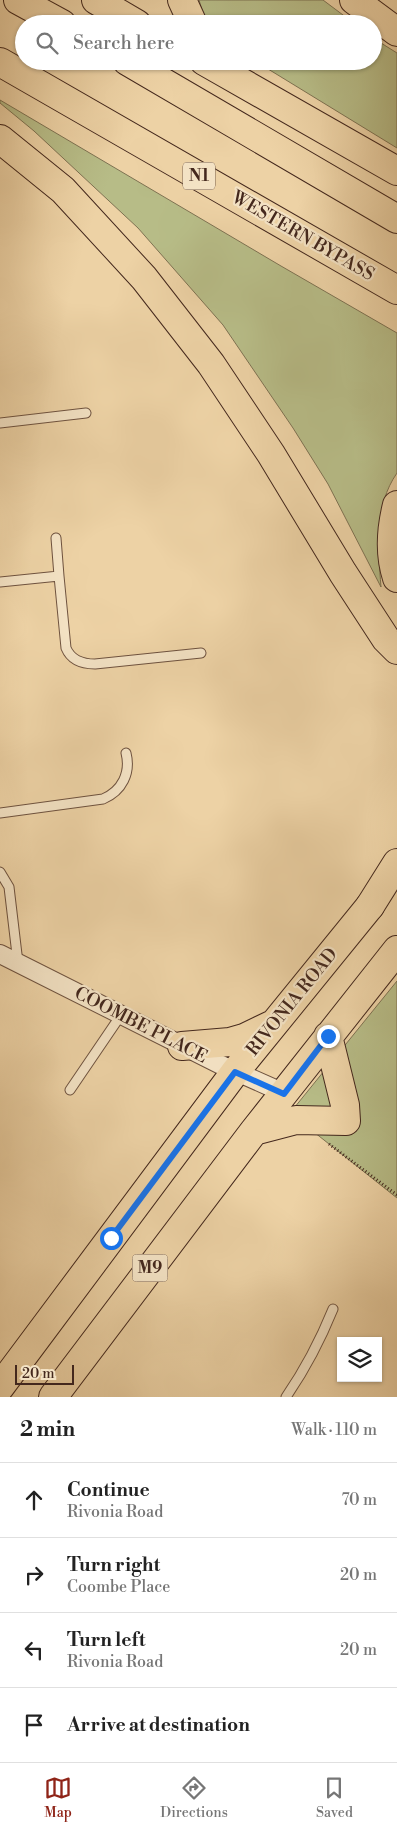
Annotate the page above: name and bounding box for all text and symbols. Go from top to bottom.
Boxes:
search box [15,15,382,70]
icon: search [33,29,61,57]
text: Search here [73,31,174,55]
road number: N1 [183,162,215,190]
street label: WESTERN BYPASS [227,185,378,286]
street label: RIVONIA ROAD [241,943,343,1061]
street label: COOMBE PLACE [71,982,211,1068]
route end [317,1025,340,1048]
route start [100,1227,123,1250]
road number: M9 [132,1254,168,1282]
map controls [337,1337,382,1382]
button: layers [337,1337,382,1382]
scale bar [15,1362,74,1385]
text: 20 m [22,1365,54,1383]
text: 2 min [20,1417,75,1443]
text: Walk · 110 m [291,1420,377,1440]
text: Continue [67,1478,150,1502]
icon: ahead [20,1486,48,1514]
text: 70 m [341,1490,377,1510]
text: Rivonia Road [67,1502,163,1522]
text: Turn right [67,1553,160,1577]
icon: right [20,1561,48,1589]
text: 20 m [340,1565,377,1585]
text: Coombe Place [67,1577,170,1597]
text: Turn left [67,1628,146,1652]
icon: left [20,1636,48,1664]
text: 20 m [340,1640,377,1660]
text: Rivonia Road [67,1652,163,1672]
icon: arrive [20,1711,48,1739]
text: Arrive at destination [67,1713,250,1737]
tab: Map [44,1774,72,1822]
tab: Directions [160,1774,228,1822]
tab: Saved [316,1774,353,1822]

